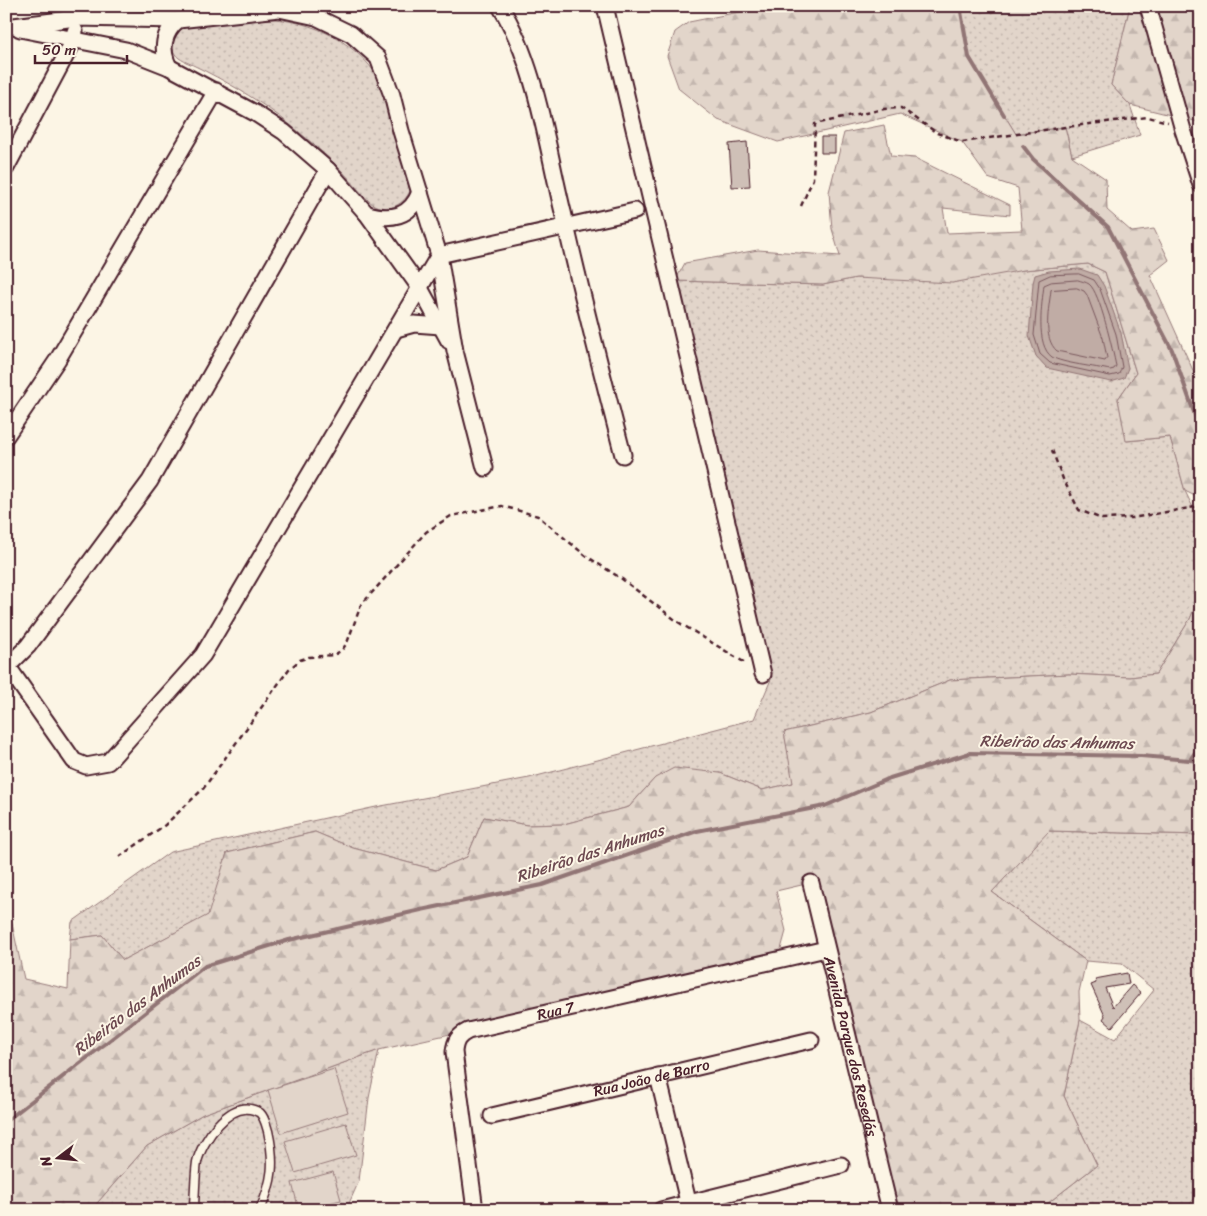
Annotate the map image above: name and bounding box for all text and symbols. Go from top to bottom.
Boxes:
scale bar [35,32,128,64]
text: 50 m [42,37,77,63]
water label: Ribeirão das Anhumas [980,726,1136,758]
water label: Ribeirão das Anhumas [512,815,669,891]
water label: Ribeirão das Anhumas [67,946,209,1063]
street label: Avenida Parque dos Resedás [816,952,885,1139]
street label: Rua 7 [535,994,578,1028]
street label: Rua João de Barro [591,1052,713,1104]
north arrow [32,1134,82,1184]
text: N [33,1153,60,1171]

